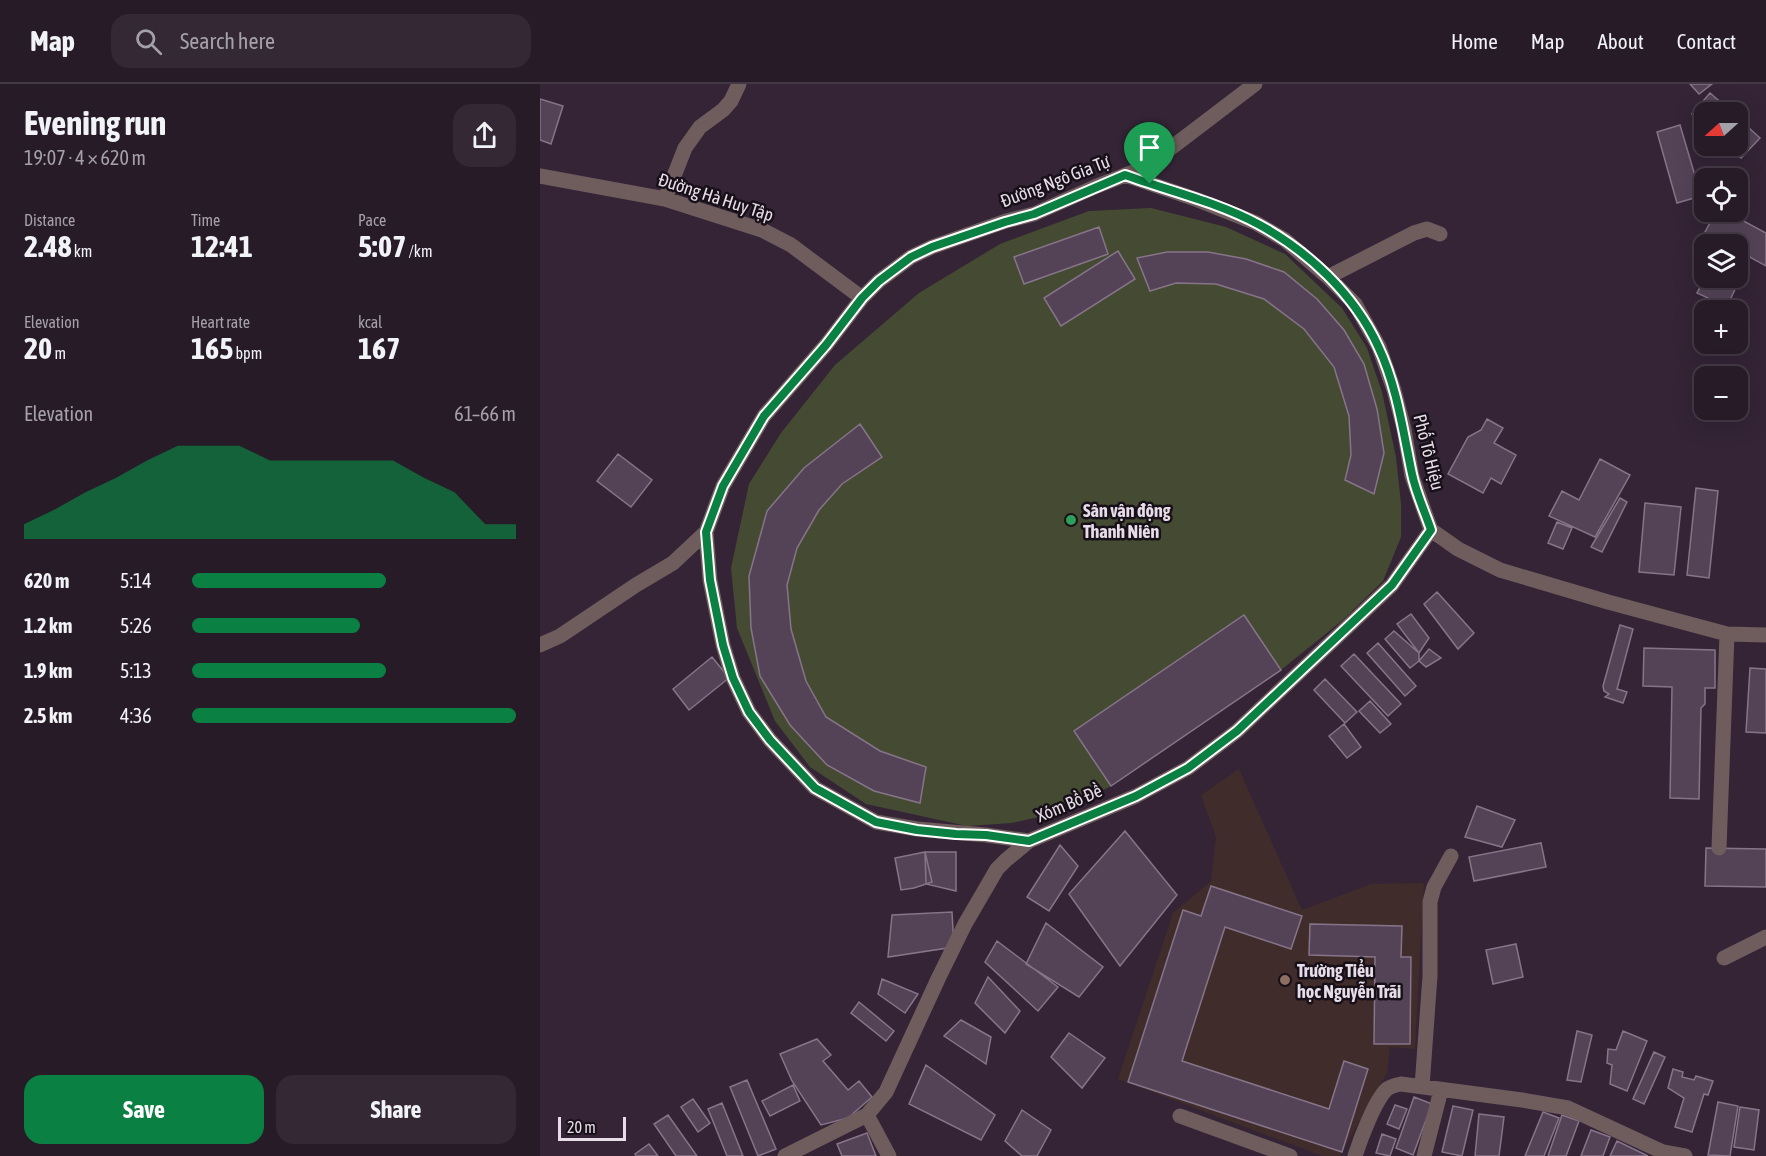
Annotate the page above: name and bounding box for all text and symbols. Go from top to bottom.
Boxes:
search box [111,14,531,68]
text: Map [30,25,75,57]
icon: search [132,25,165,58]
text: Search here [180,28,275,54]
text: Home [1451,29,1498,53]
text: Map [1531,29,1565,53]
text: About [1598,29,1644,53]
text: Contact [1677,29,1736,53]
north arrow [1694,102,1748,156]
map controls [1694,102,1748,420]
text: Evening run [24,104,166,142]
button: share [453,104,516,167]
pin [1124,122,1175,184]
icon: arrive [1133,131,1166,164]
text: 19:07 · 4 × 620 m [24,146,146,169]
street label: Đường Ngô Gia Tự [997,150,1113,211]
street label: Đường Hà Huy Tập [656,168,776,226]
button: locate [1694,168,1748,222]
text: Distance [24,211,75,229]
text: Time [191,211,220,229]
text: Pace [358,211,386,229]
text: 2.48 [24,229,72,263]
text: 12:41 [191,229,253,263]
text: 5:07 [358,229,406,263]
button: layers [1694,234,1748,288]
text: km [72,242,92,260]
text: /km [406,242,432,260]
button: + [1694,300,1748,354]
text: Elevation [24,313,79,331]
text: Heart rate [191,313,250,331]
text: kcal [358,313,382,331]
text: 20 [24,331,52,365]
text: 165 [191,331,233,365]
text: 167 [358,331,400,365]
text: m [52,344,66,362]
text: bpm [233,344,262,362]
button: − [1694,366,1748,420]
text: Elevation [24,402,93,425]
text: 61–66 m [454,402,516,425]
street label: Phố Tô Hiệu [1409,412,1450,492]
place label: Sân vận động Thanh Niên [1083,500,1171,542]
marker: Sân vận động Thanh Niên [1064,513,1078,527]
text: 620 m [24,569,69,592]
text: 5:14 [120,569,152,592]
text: 1.2 km [24,614,72,637]
text: 5:26 [120,614,152,637]
text: 1.9 km [24,659,72,682]
text: 5:13 [120,659,152,682]
text: 2.5 km [24,704,72,727]
text: 4:36 [120,704,152,727]
street label: Xóm Bồ Đề [1033,779,1105,826]
place label: Trường Tiểu học Nguyễn Trãi [1297,959,1401,1002]
marker: Trường Tiểu học Nguyễn Trãi [1278,973,1292,987]
button: Save [24,1075,264,1144]
button: Share [276,1075,516,1144]
scale bar [558,1114,626,1142]
text: 20 m [567,1118,596,1136]

